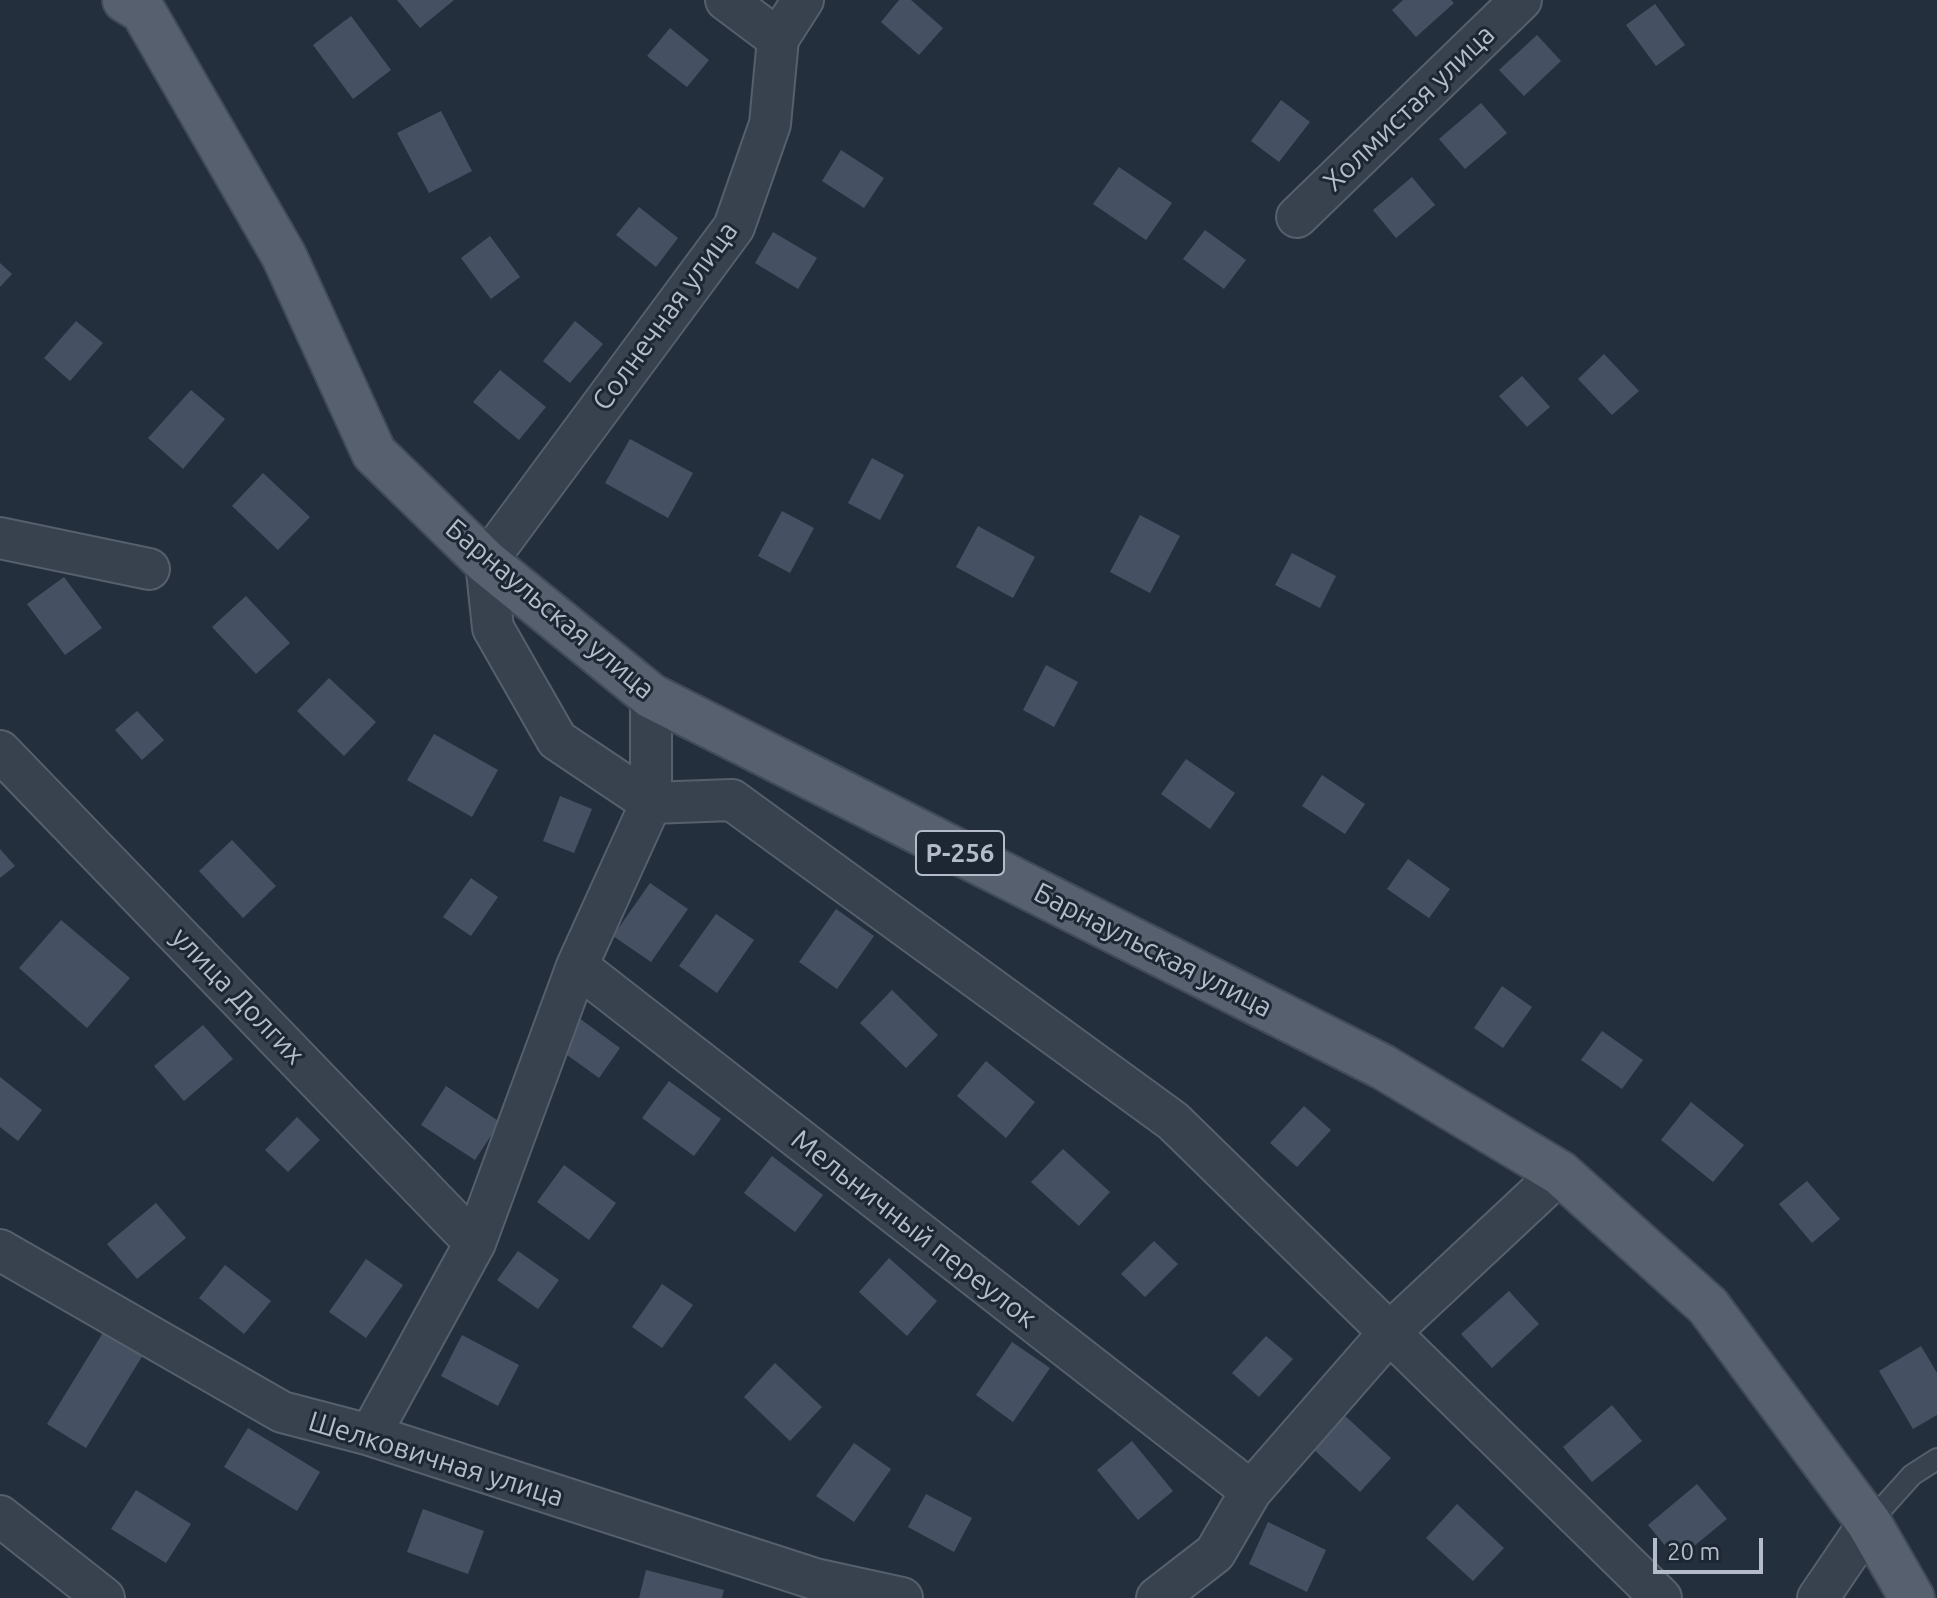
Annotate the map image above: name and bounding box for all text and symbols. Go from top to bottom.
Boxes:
street label: Холмистая улица [1316,18,1502,198]
street label: Солнечная улица [585,215,745,417]
street label: Барнаульская улица [439,512,661,706]
road number: Р-256 [916,831,1004,875]
street label: Барнаульская улица [1028,875,1278,1025]
street label: улица Долгих [164,921,312,1071]
street label: Мельничный переулок [785,1123,1043,1335]
street label: Шелковичная улица [304,1404,568,1514]
scale bar [1657,1522,1767,1572]
text: 20 m [1667,1538,1720,1565]

